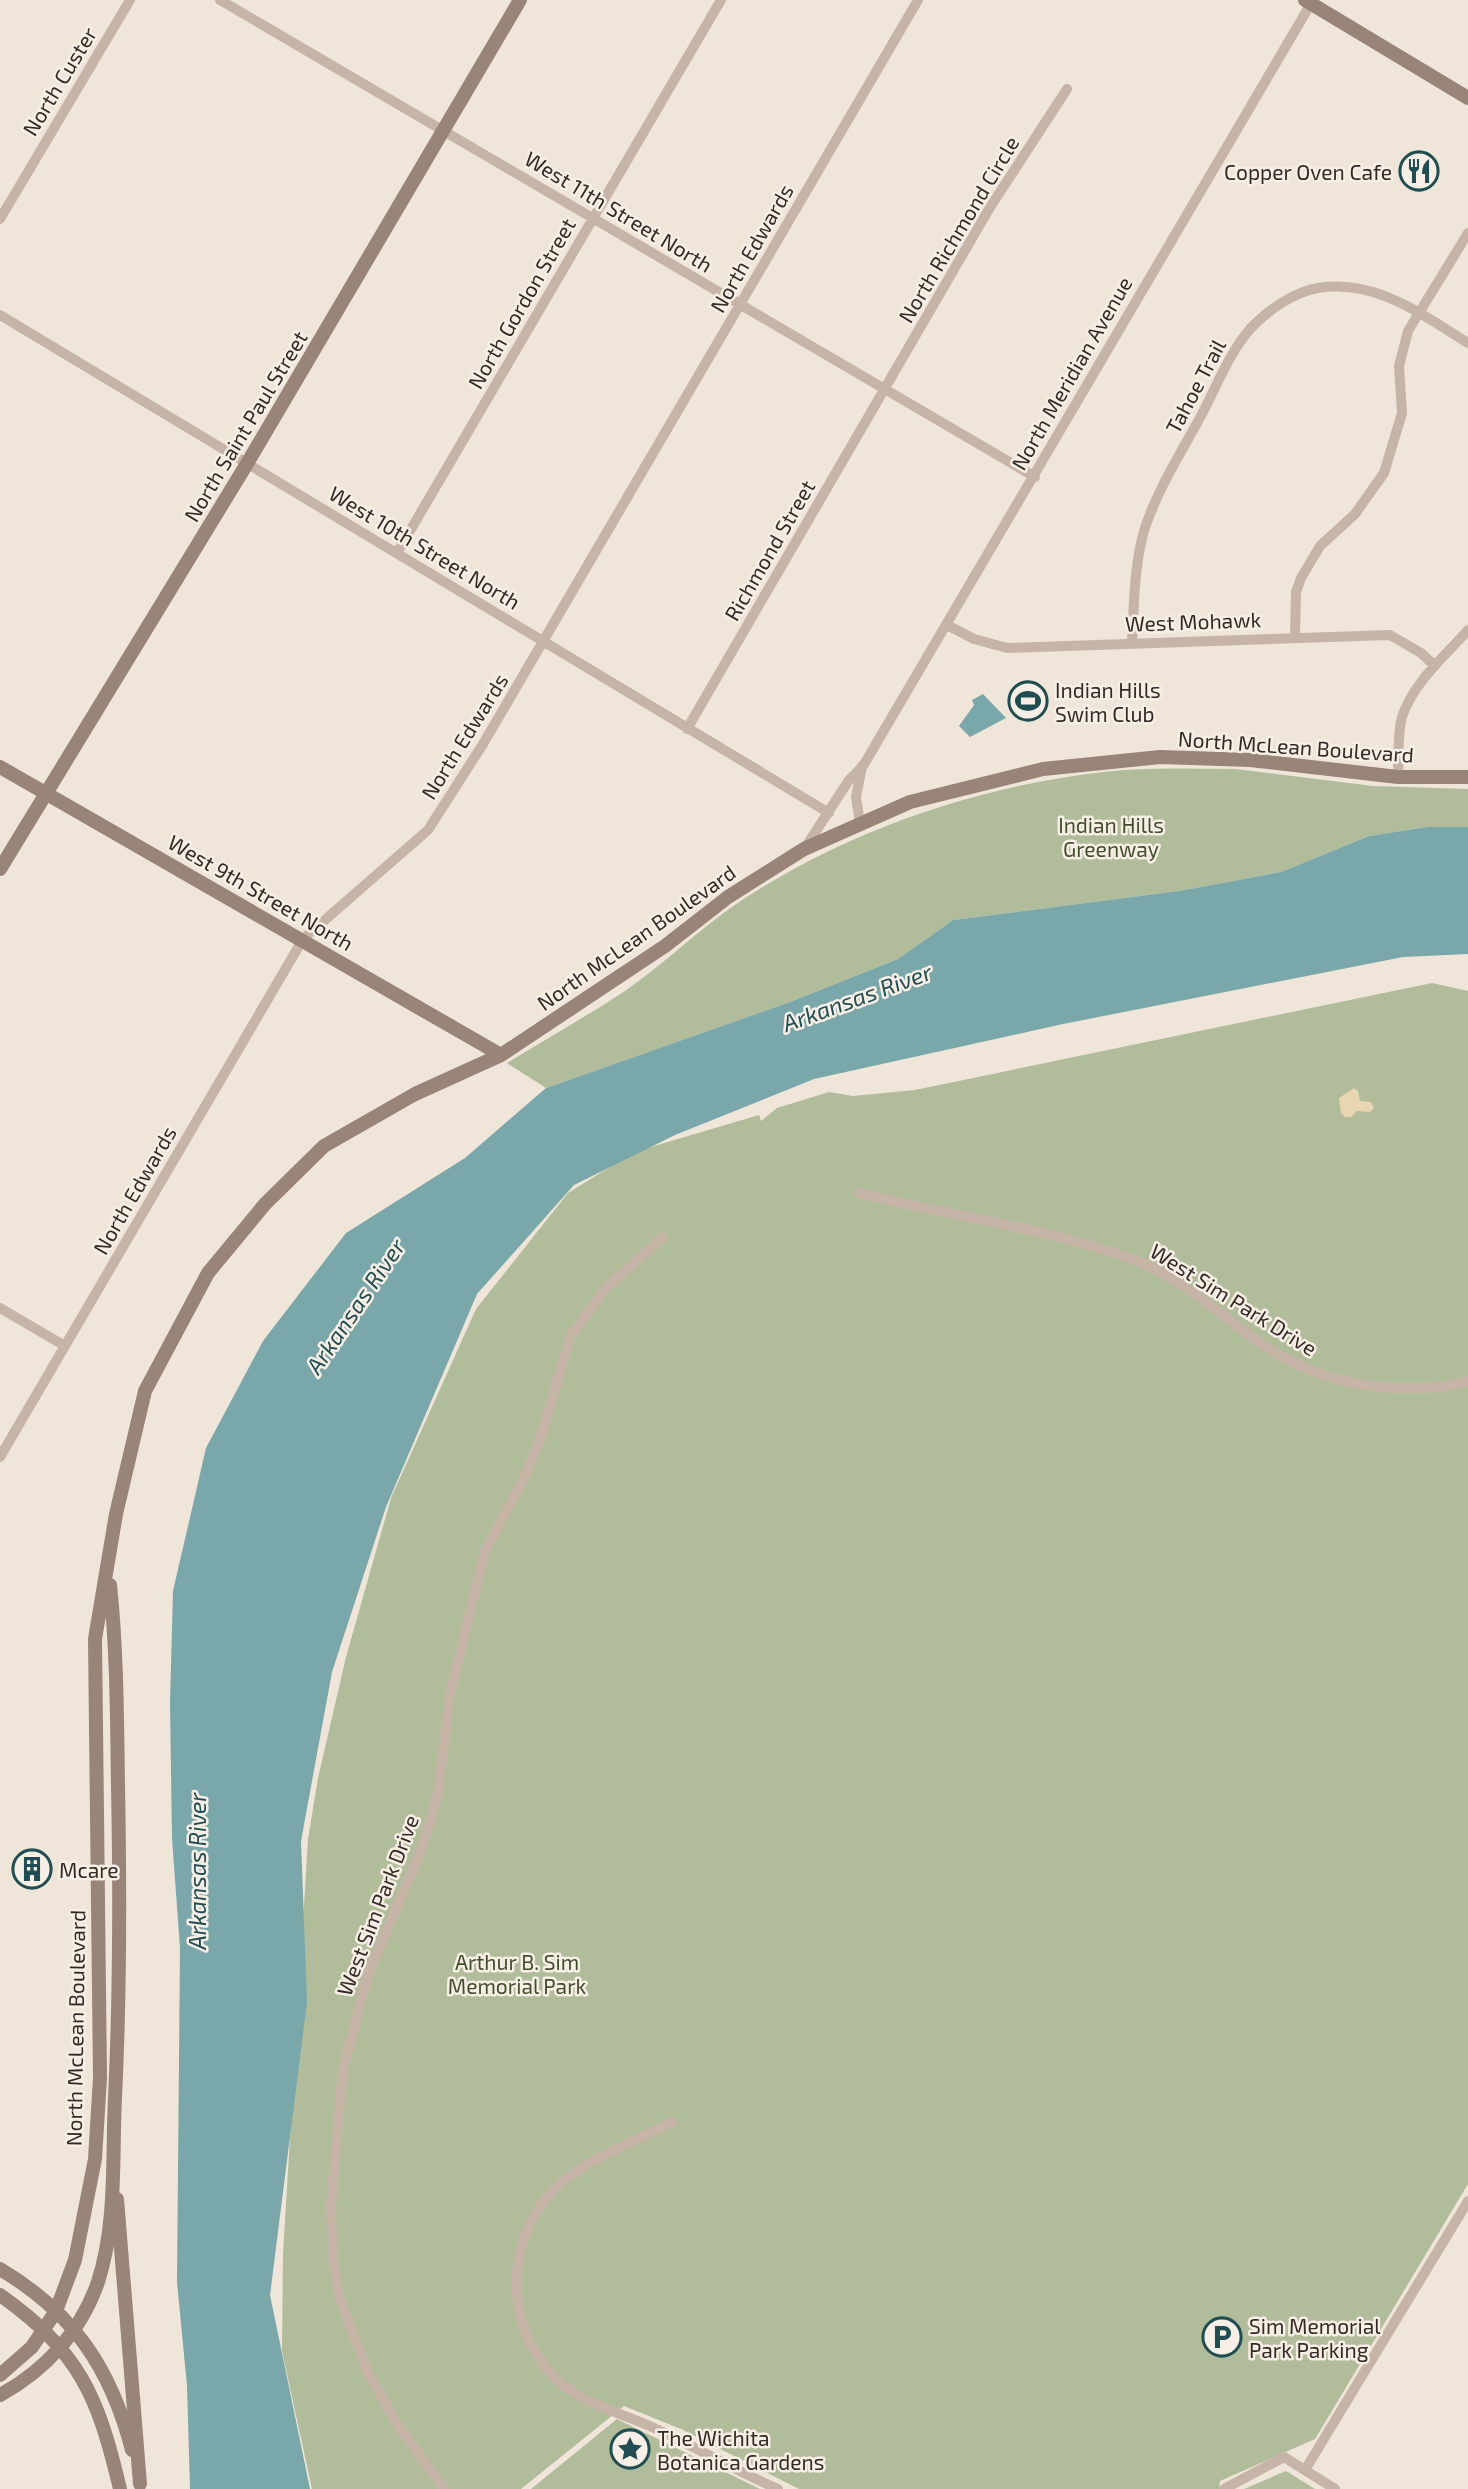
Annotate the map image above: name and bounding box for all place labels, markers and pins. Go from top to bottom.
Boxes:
restaurant icon: Copper Oven Cafe [1398,150,1440,192]
place label: Copper Oven Cafe [1224,159,1392,184]
place label: Indian Hills Swim Club [1055,677,1161,726]
sports icon: Indian Hills Swim Club [1007,680,1049,722]
building icon: Mcare [11,1848,53,1890]
place label: Mcare [59,1857,119,1882]
place label: Sim Memorial Park Parking [1249,2313,1381,2362]
parking icon: Sim Memorial Park Parking [1201,2316,1243,2358]
place label: The Wichita Botanica Gardens [657,2425,824,2474]
place icon: The Wichita Botanica Gardens [609,2428,651,2470]

